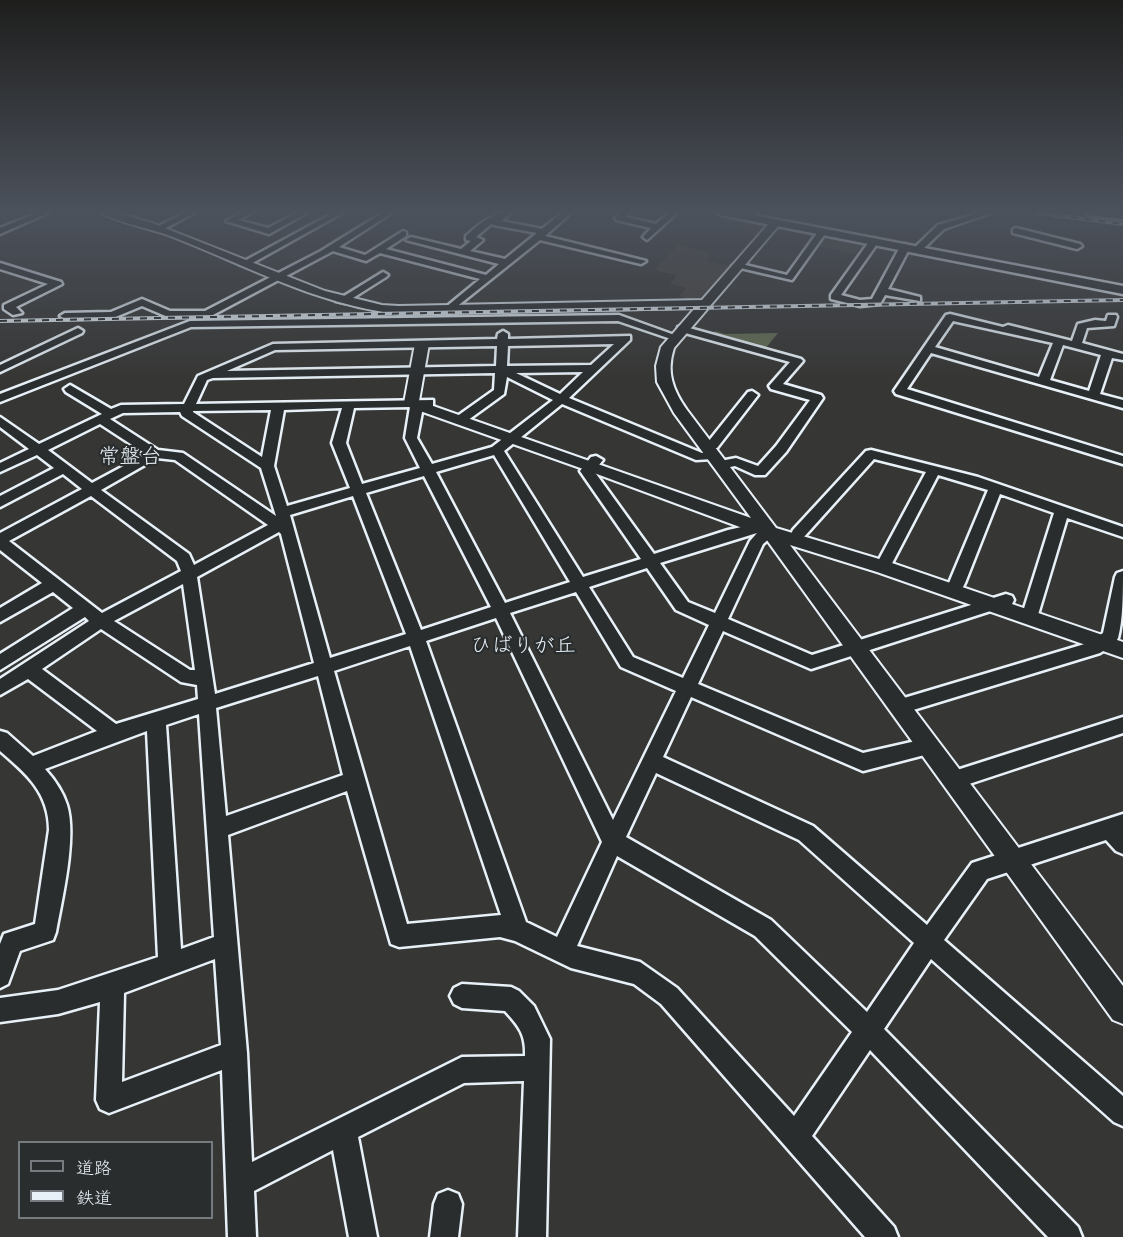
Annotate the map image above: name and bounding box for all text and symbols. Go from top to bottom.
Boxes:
district label: 常盤台 [99,444,161,470]
district label: ひばりが丘 [471,633,575,659]
legend [18,1141,213,1219]
text: 道路 [76,1155,112,1180]
text: 鉄道 [76,1185,112,1210]

